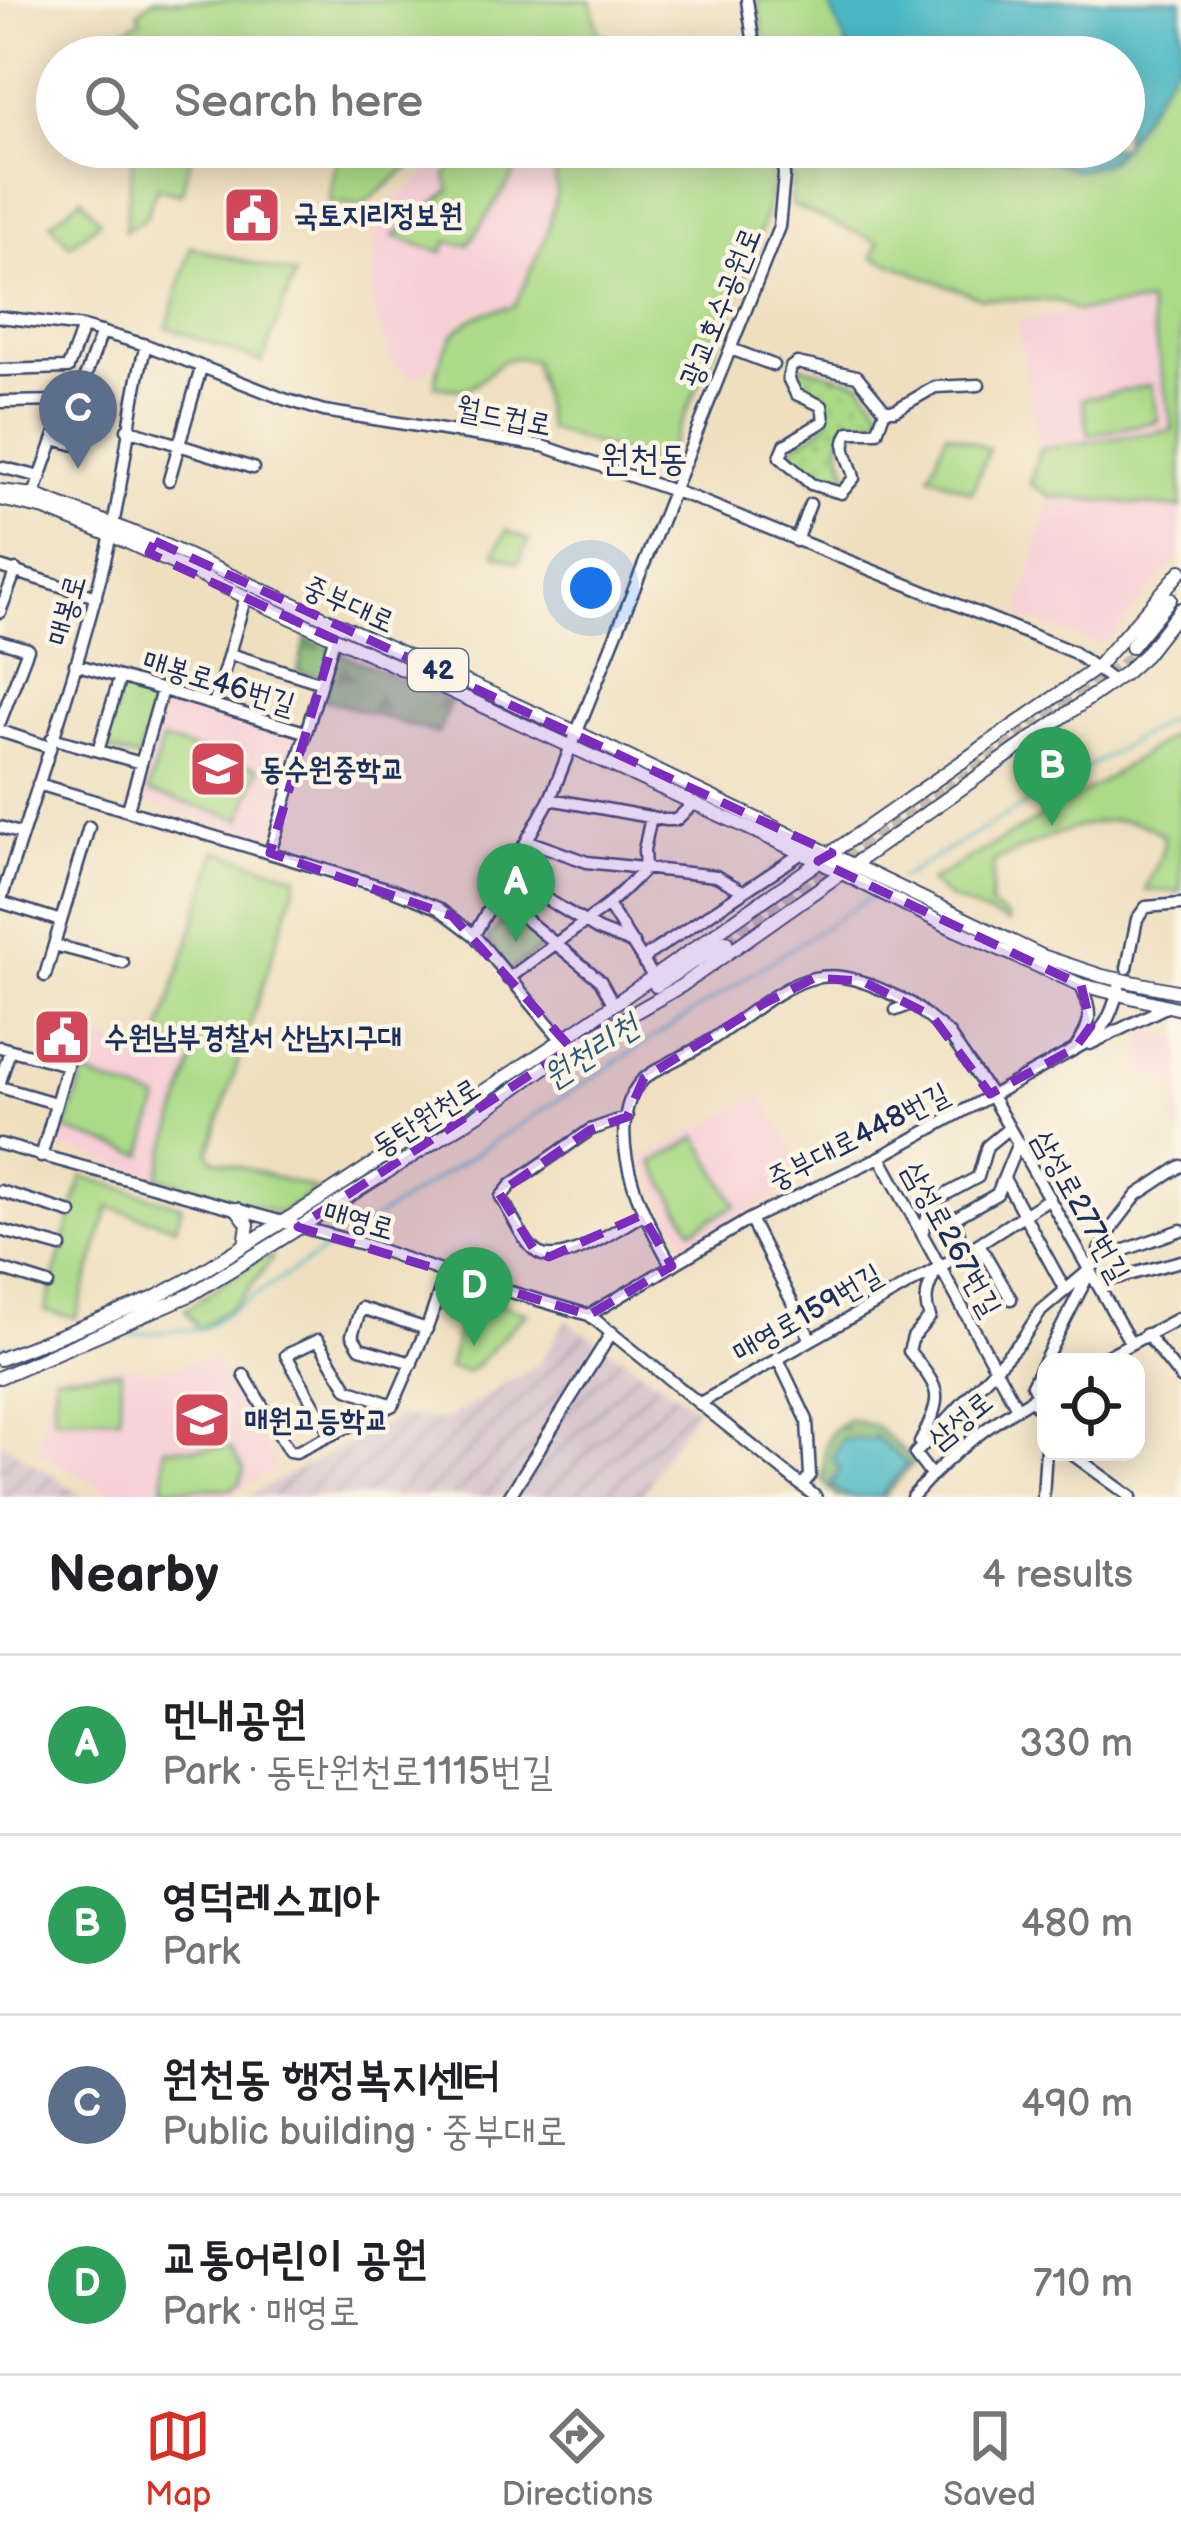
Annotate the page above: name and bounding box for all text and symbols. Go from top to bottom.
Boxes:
search box [36,36,1145,168]
icon: search [78,69,144,135]
text: Search here [174,75,423,130]
public building icon: 국토지리정보원 [221,184,283,246]
place label: 국토지리정보원 [294,198,463,234]
street label: 광교호수공원로 [673,222,769,392]
pin: C [39,370,117,469]
street label: 월드컵로 [453,390,555,444]
district label: 원천동 [601,438,687,481]
your location [561,558,621,618]
street label: 중부대로 [297,569,400,641]
street label: 매봉로 [40,571,94,650]
street label: 매봉로46번길 [138,643,299,723]
road number: 42 [408,649,468,691]
pin: B [1013,727,1091,826]
school or university icon: 동수원중학교 [187,738,249,800]
place label: 동수원중학교 [260,752,405,788]
pin: A [477,843,555,942]
water label: 원천리천 [536,1004,649,1097]
public building icon: 수원남부경찰서 산남지구대 [31,1006,93,1068]
place label: 수원남부경찰서 산남지구대 [104,1020,402,1056]
street label: 동탄원천로 [366,1071,487,1165]
street label: 중부대로448번길 [762,1076,955,1198]
street label: 삼성로277번길 [1024,1124,1137,1289]
street label: 삼성로267번길 [894,1156,1008,1323]
street label: 매영로 [319,1194,398,1248]
pin: D [435,1247,513,1346]
street label: 매영로159번길 [726,1257,889,1371]
map controls [1037,1353,1145,1461]
button: locate [1037,1353,1145,1461]
street label: 삼성로 [921,1384,1000,1458]
school or university icon: 매원고등학교 [171,1389,233,1451]
place label: 매원고등학교 [244,1403,389,1439]
text: Nearby [48,1545,219,1606]
text: 4 results [982,1552,1133,1599]
text: 먼내공원 [162,1692,307,1747]
text: A [75,1721,99,1768]
text: 330 m [1019,1721,1133,1768]
text: Park · 동탄원천로1115번길 [162,1749,553,1796]
text: 영덕레스피아 [162,1873,379,1928]
text: B [73,1901,101,1948]
text: 480 m [1021,1901,1133,1948]
text: Park [162,1929,240,1976]
text: 원천동 행정복지센터 [162,2052,500,2107]
text: C [73,2081,101,2128]
text: 490 m [1021,2081,1133,2128]
text: Public building · 중부대로 [162,2109,567,2156]
text: 교통어린이 공원 [162,2232,428,2287]
text: D [73,2261,101,2308]
text: 710 m [1033,2261,1133,2308]
text: Park · 매영로 [162,2289,360,2336]
tab: Map [145,2403,211,2515]
tab: Directions [502,2403,653,2515]
tab: Saved [943,2403,1036,2515]

